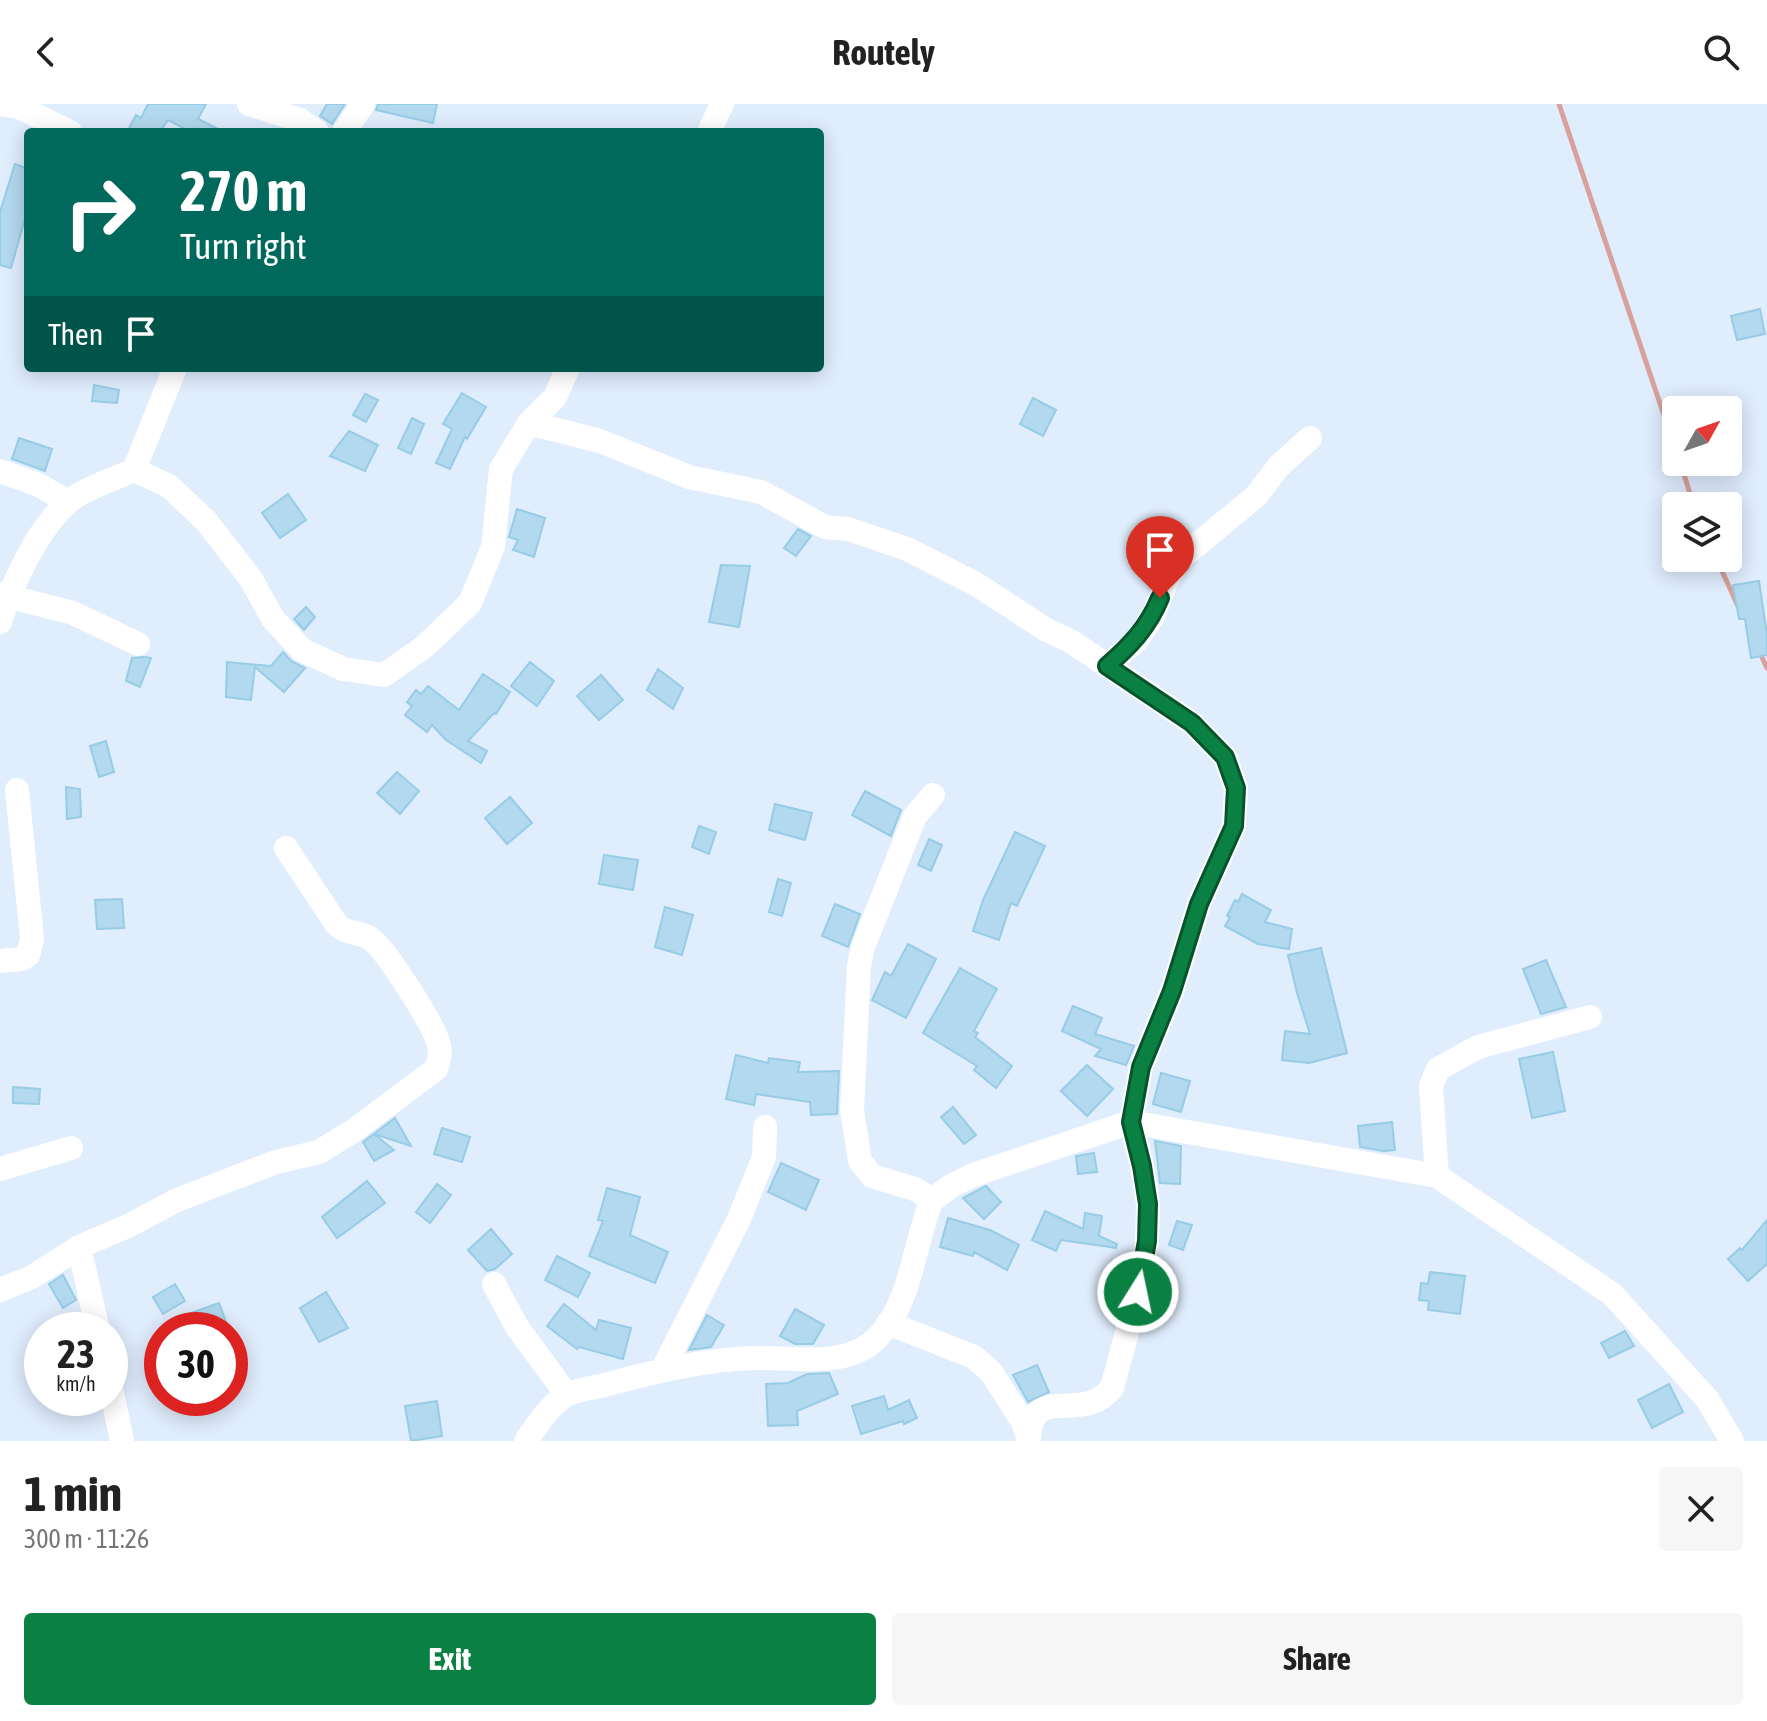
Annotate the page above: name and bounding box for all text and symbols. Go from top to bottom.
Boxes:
icon: back [24,30,68,74]
icon: search [1699,30,1743,74]
text: Routely [832,31,935,73]
text: 270 m [180,159,307,223]
icon: right [48,160,152,264]
text: Turn right [180,225,307,267]
icon: arrive [119,312,163,356]
text: Then [48,317,103,351]
north arrow [1662,396,1742,476]
map controls [1662,396,1742,572]
button: layers [1662,492,1742,572]
pin [1126,516,1194,598]
icon: arrive [1138,528,1182,572]
position arrow [1096,1250,1180,1334]
speed limit sign: 30 [144,1312,248,1416]
text: 23 [57,1331,95,1376]
text: km/h [56,1372,96,1395]
text: 1 min [24,1466,122,1521]
button: close [1659,1467,1743,1551]
text: 300 m · 11:26 [24,1524,149,1554]
button: Exit [24,1613,876,1705]
button: Share [892,1613,1743,1705]

